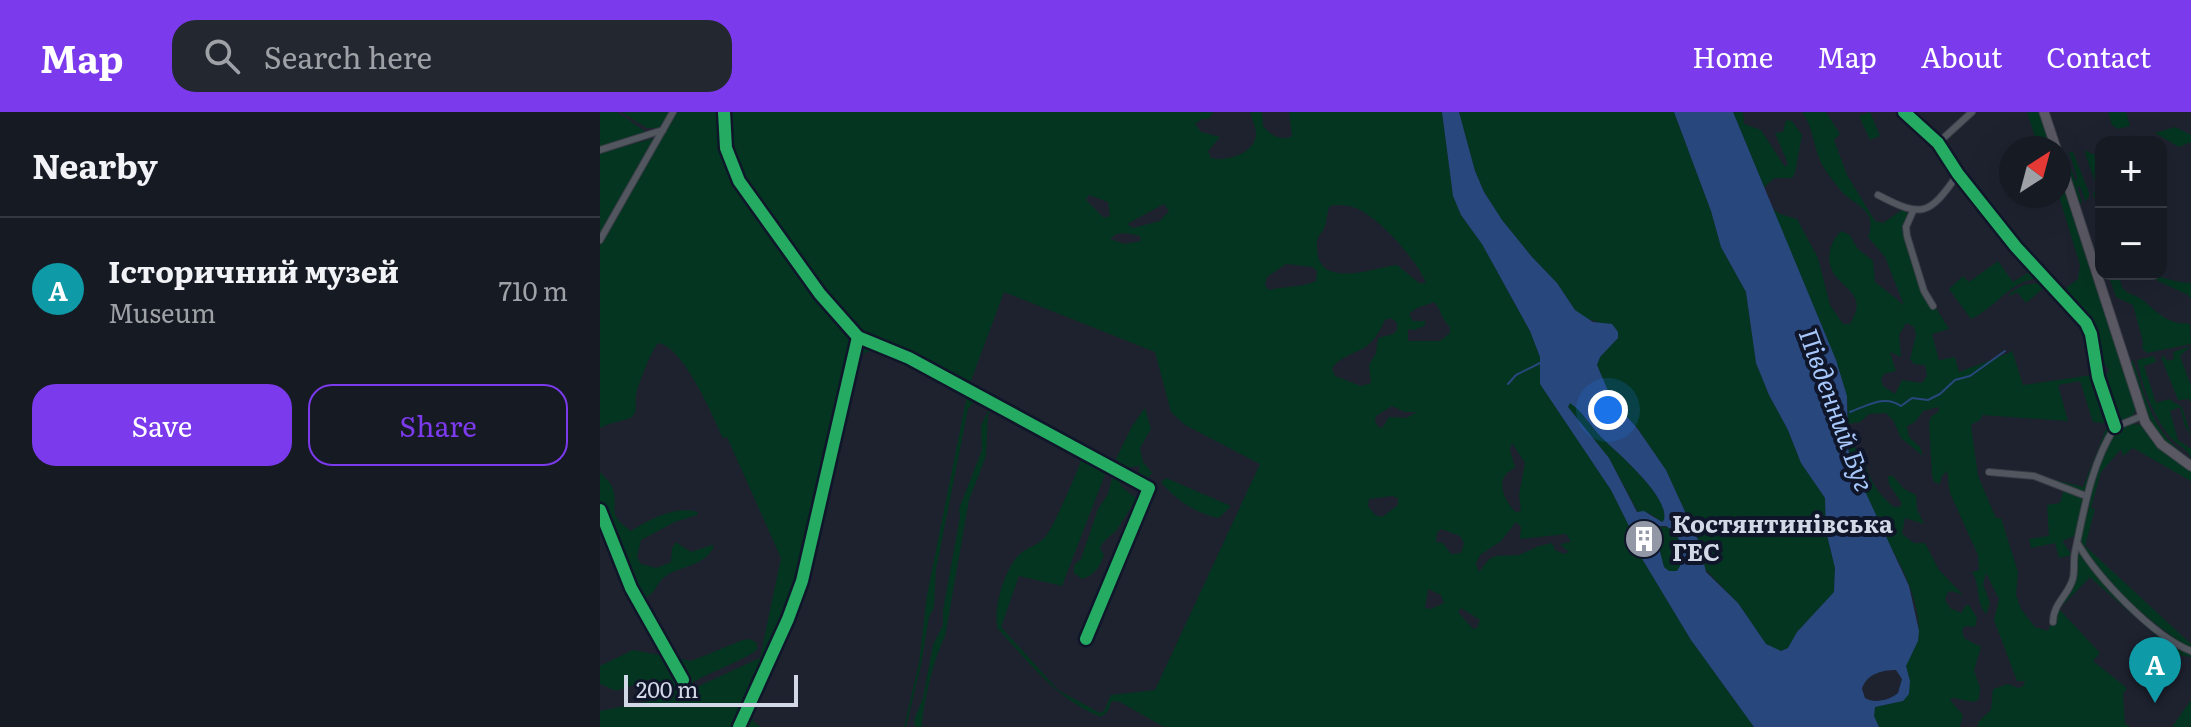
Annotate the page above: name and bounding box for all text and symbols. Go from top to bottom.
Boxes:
search box [172,20,732,92]
text: Map [40,28,124,85]
icon: search [200,34,244,78]
text: Search here [264,34,432,78]
text: Home [1692,35,1773,77]
text: Map [1817,35,1877,77]
text: About [1921,35,2002,77]
text: Contact [2046,35,2151,77]
north arrow [1999,136,2071,208]
map controls [2095,136,2167,280]
button: + [2095,136,2167,208]
text: Nearby [32,139,158,189]
button: − [2095,208,2167,280]
text: Історичний музей [108,248,399,292]
text: A [48,270,68,309]
text: 710 m [499,270,568,309]
text: Museum [108,292,216,331]
water label: Південний Буг [1791,322,1886,496]
button: Save [32,384,292,466]
button: Share [308,384,568,466]
your location [1588,390,1628,430]
place label: Костянтинівська ГЕС [1672,505,1893,568]
building icon: Костянтинівська ГЕС [1623,518,1665,560]
pin: A [2129,637,2181,703]
scale bar [624,671,798,707]
text: 200 m [636,672,698,705]

